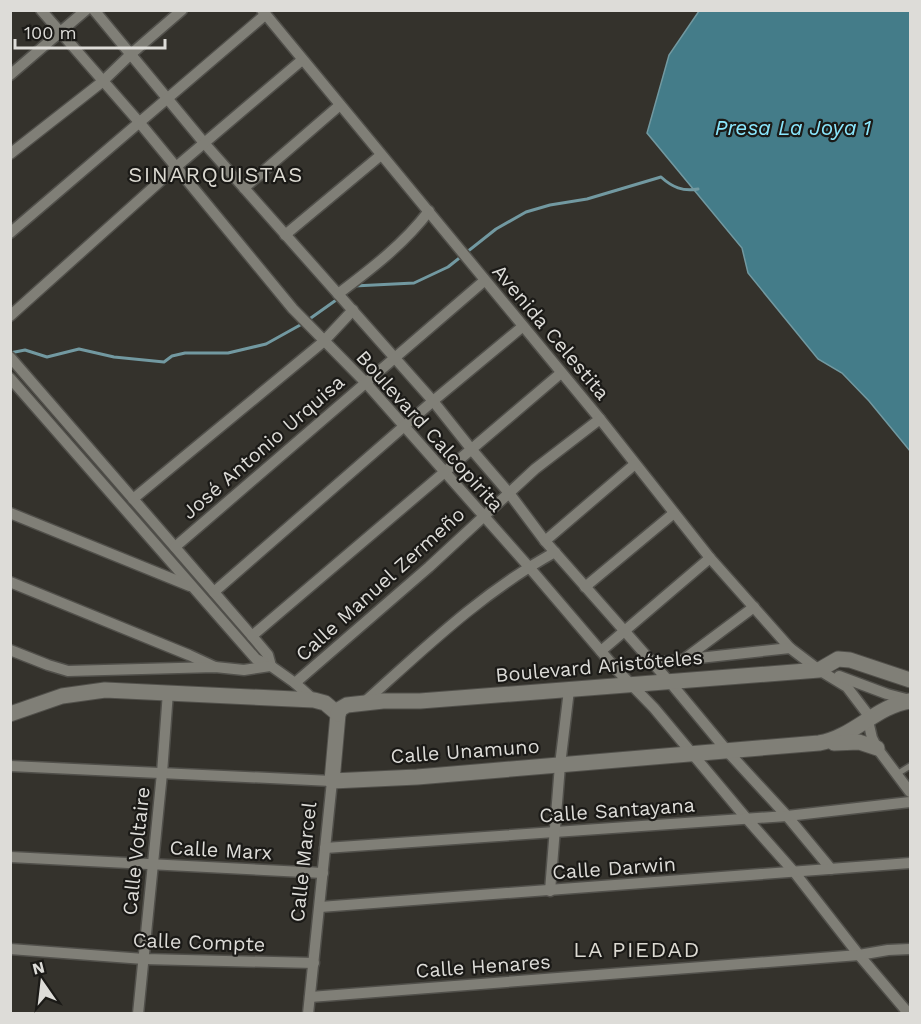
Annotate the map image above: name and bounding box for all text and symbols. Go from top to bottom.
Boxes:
scale bar [15,12,165,50]
text: 100 m [24,22,77,43]
water label: Presa La Joya 1 [715,115,871,140]
district label: SINARQUISTAS [128,162,304,187]
street label: Avenida Celestita [487,259,615,405]
street label: Boulevard Calcopirita [351,345,509,517]
street label: José Antonio Urquisa [177,370,349,524]
street label: Calle Manuel Zermeño [291,502,469,666]
street label: Boulevard Aristóteles [494,645,704,687]
street label: Calle Unamuno [390,734,540,768]
street label: Calle Voltaire [117,786,155,916]
street label: Calle Santayana [538,793,696,827]
street label: Calle Marcel [285,801,321,923]
street label: Calle Marx [169,835,273,865]
street label: Calle Darwin [551,852,677,884]
street label: Calle Compte [132,928,266,956]
district label: LA PIEDAD [573,937,701,962]
street label: Calle Henares [415,949,551,983]
north arrow [12,952,72,1012]
text: N [30,957,47,979]

